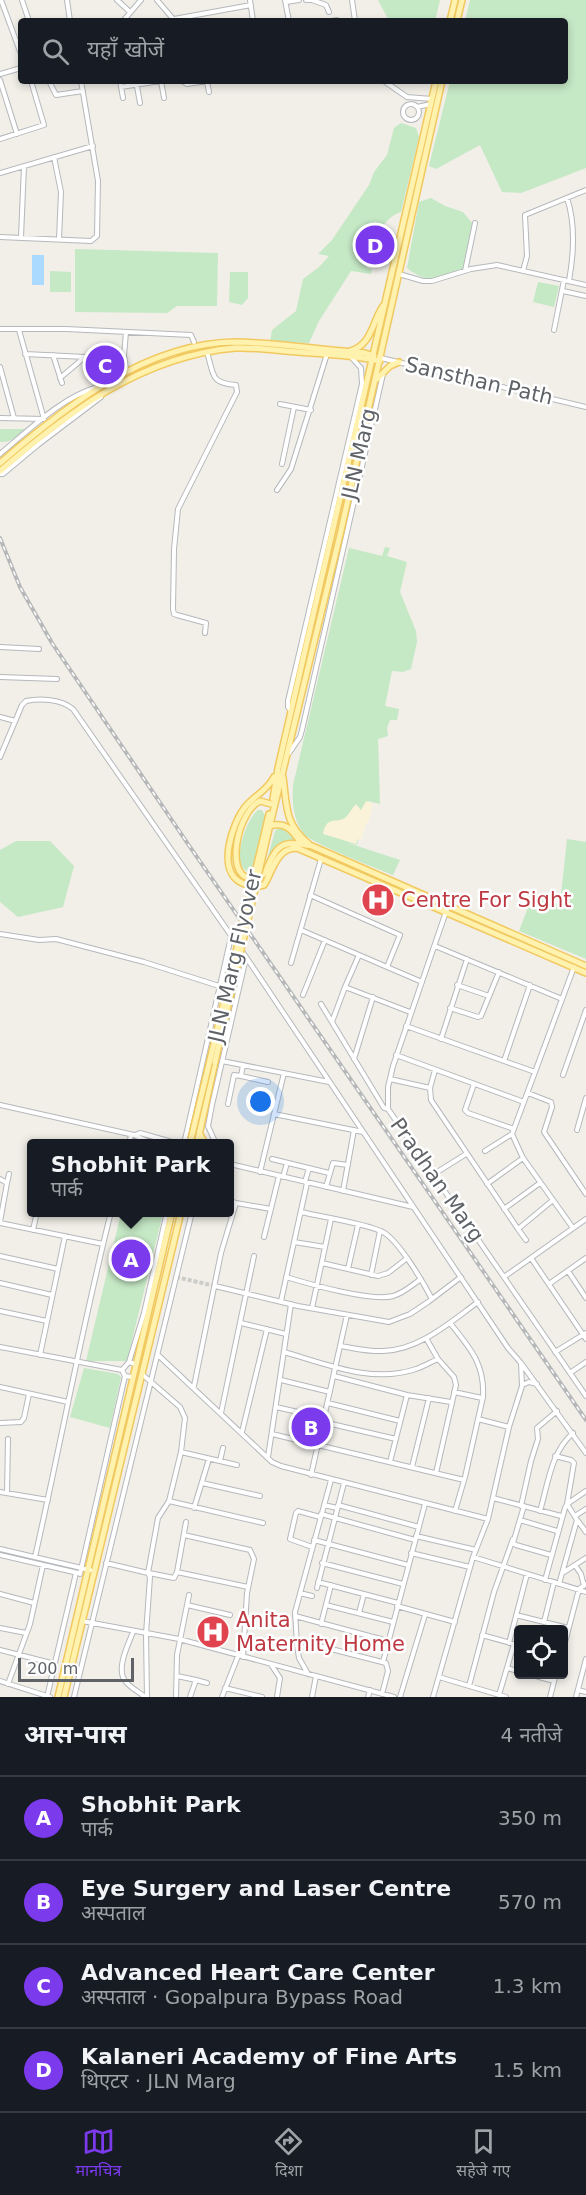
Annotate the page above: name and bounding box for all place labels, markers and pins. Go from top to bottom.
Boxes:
pin: D [356,222,394,268]
pin: C [86,342,124,388]
hospital icon: Centre For Sight [360,882,396,918]
place label: Centre For Sight [401,888,571,912]
pin: A [112,1236,150,1282]
pin: B [292,1404,330,1450]
place label: Anita Maternity Home [236,1608,405,1656]
hospital icon: Anita Maternity Home [195,1614,231,1650]

